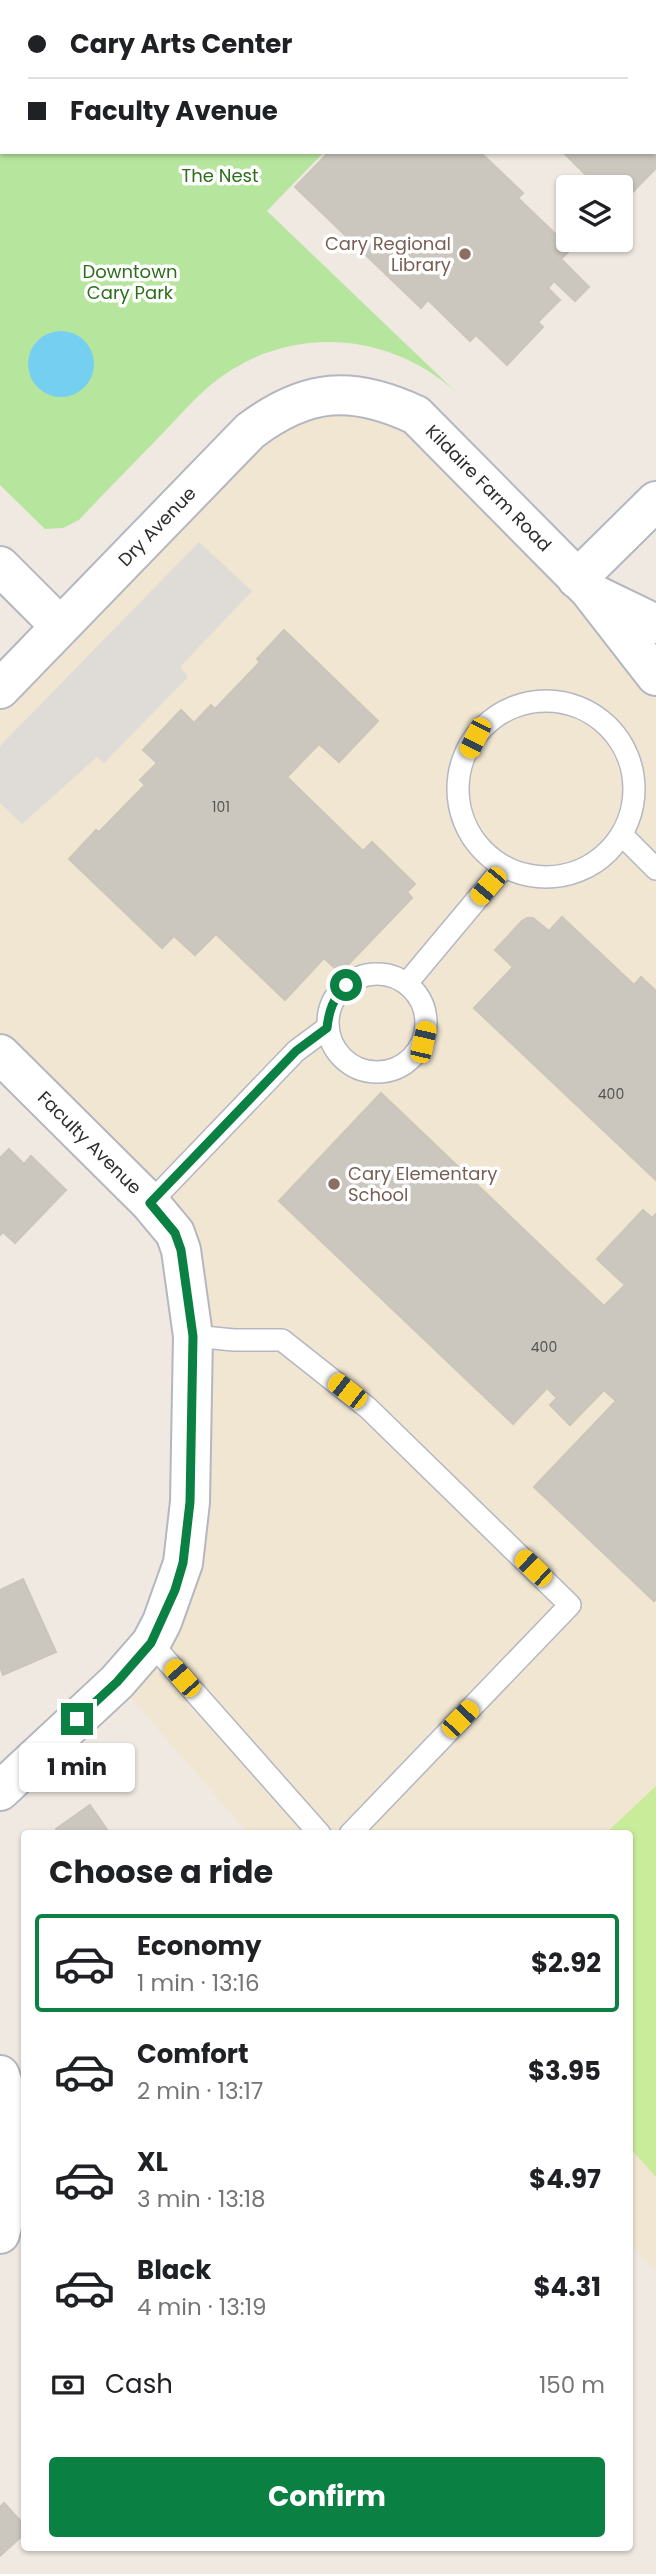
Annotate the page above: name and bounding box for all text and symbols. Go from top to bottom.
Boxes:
text: Cary Arts Center [70,26,292,62]
text: Faculty Avenue [70,93,278,129]
park label: The Nest [182,163,259,188]
map controls [556,175,633,252]
button: layers [556,175,633,252]
place label: Cary Regional Library [325,231,451,277]
marker: Cary Regional Library [457,246,473,262]
park label: Downtown Cary Park [83,259,177,305]
street label: Kildaire Farm Road [420,419,557,557]
street label: Dry Avenue [112,481,201,572]
car [457,715,494,761]
house number: 101 [212,797,230,817]
car [467,863,510,909]
route start [330,969,362,1001]
car [409,1019,438,1065]
house number: 400 [598,1084,624,1104]
street label: Faculty Avenue [32,1085,147,1200]
place label: Cary Elementary School [348,1161,497,1207]
marker: Cary Elementary School [326,1176,342,1192]
house number: 400 [531,1337,557,1357]
car [324,1370,371,1412]
car [511,1546,556,1590]
car [161,1655,204,1701]
car [438,1697,483,1741]
route end [61,1703,93,1735]
callout: 1 min [19,1744,135,1792]
text: 1 min [47,1751,107,1783]
text: Choose a ride [49,1849,273,1894]
text: Economy [137,1928,261,1964]
icon: car [53,1932,116,1995]
text: $2.92 [531,1945,601,1981]
text: 1 min · 13:16 [137,1967,260,1999]
text: Comfort [137,2036,249,2072]
icon: car [53,2040,116,2103]
text: $3.95 [528,2053,601,2089]
text: 2 min · 13:17 [137,2075,263,2107]
text: XL [137,2144,168,2180]
icon: car [53,2148,116,2211]
text: $4.97 [529,2161,601,2197]
text: 3 min · 13:18 [137,2183,266,2215]
text: Black [137,2252,211,2288]
icon: car [53,2256,116,2319]
text: $4.31 [533,2269,601,2305]
text: 4 min · 13:19 [137,2291,267,2323]
icon: cash [49,2366,87,2404]
text: Cash [105,2366,173,2402]
text: 150 m [539,2369,605,2401]
button: Confirm [49,2457,605,2537]

